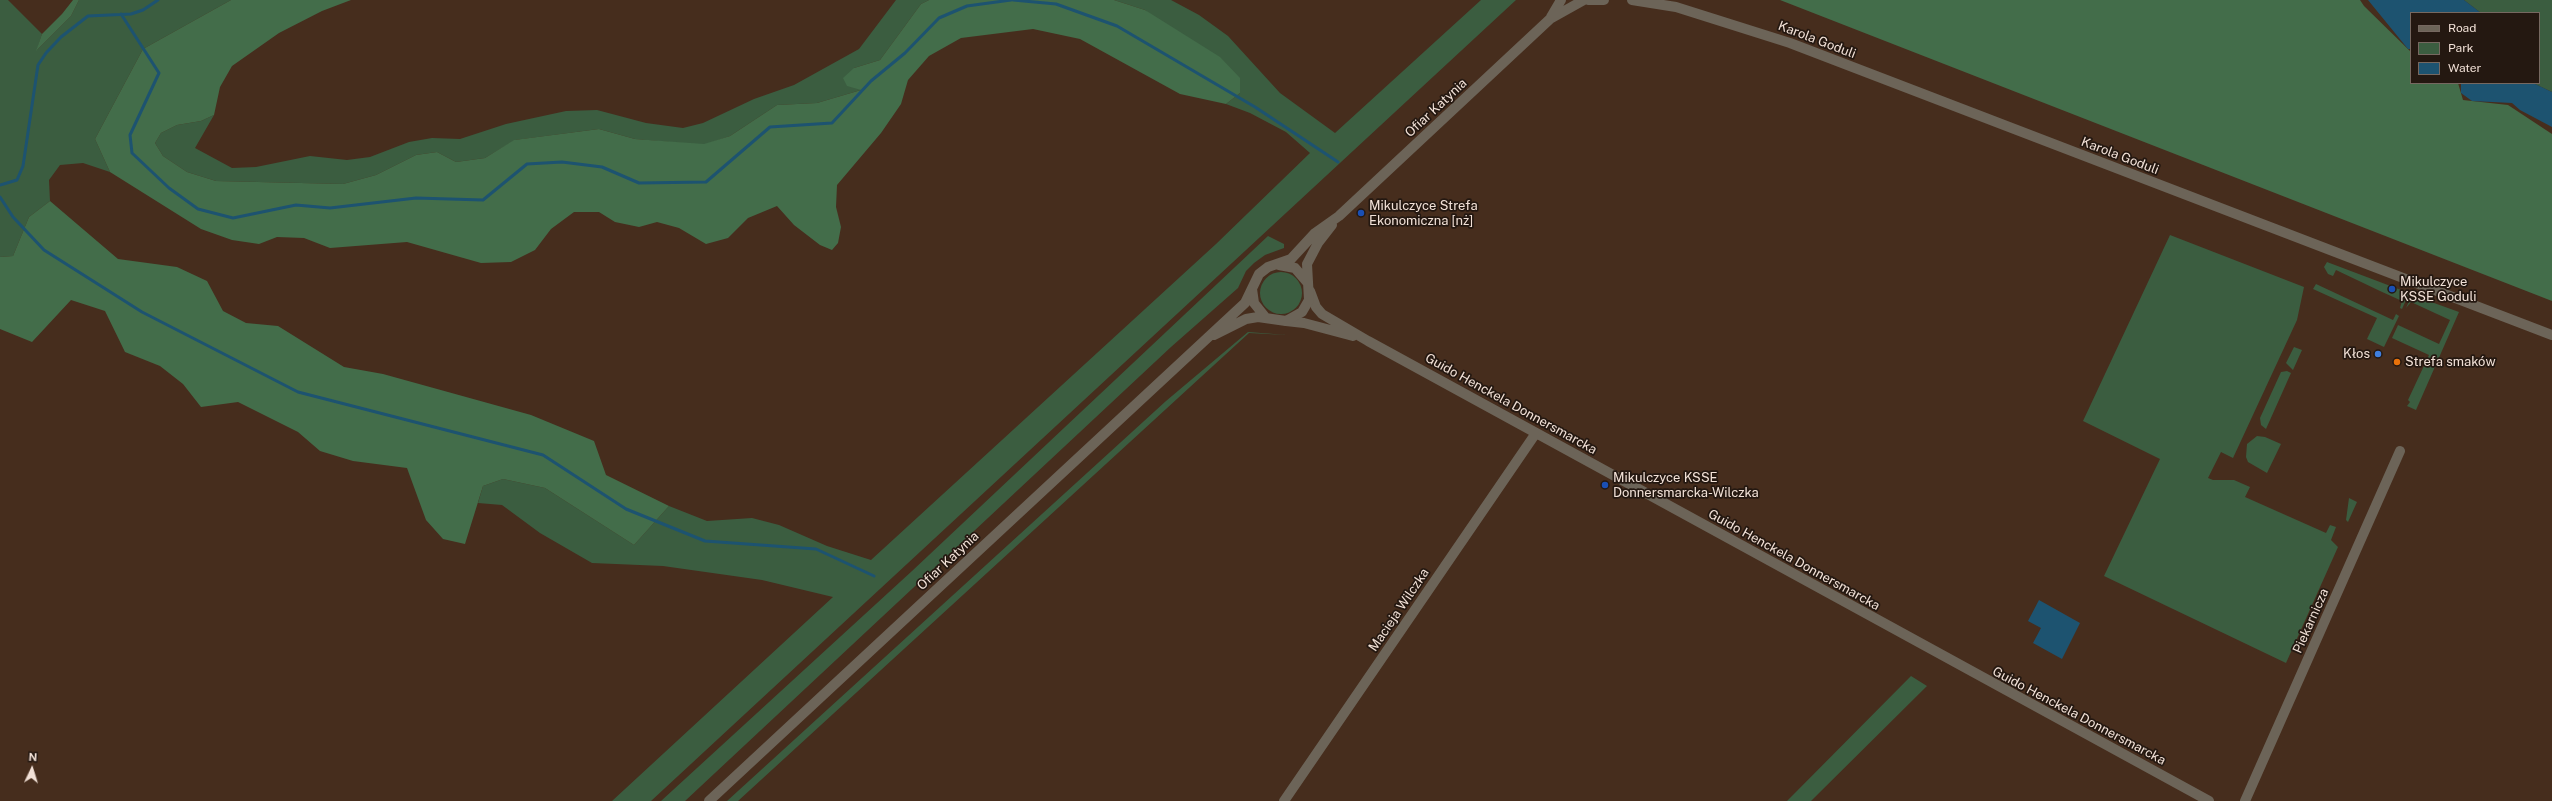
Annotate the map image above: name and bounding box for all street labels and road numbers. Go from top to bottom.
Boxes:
street label: Karola Goduli [1776,18,1858,62]
street label: Ofiar Katynia [1402,75,1470,141]
street label: Karola Goduli [2079,134,2161,178]
street label: Guido Henckela Donnersmarcka [1422,350,1600,458]
street label: Guido Henckela Donnersmarcka [1705,506,1883,614]
street label: Ofiar Katynia [914,528,982,594]
street label: Macieja Wilczka [1365,566,1433,654]
street label: Piekarnicza [2290,586,2332,656]
street label: Guido Henckela Donnersmarcka [1990,664,2168,768]

